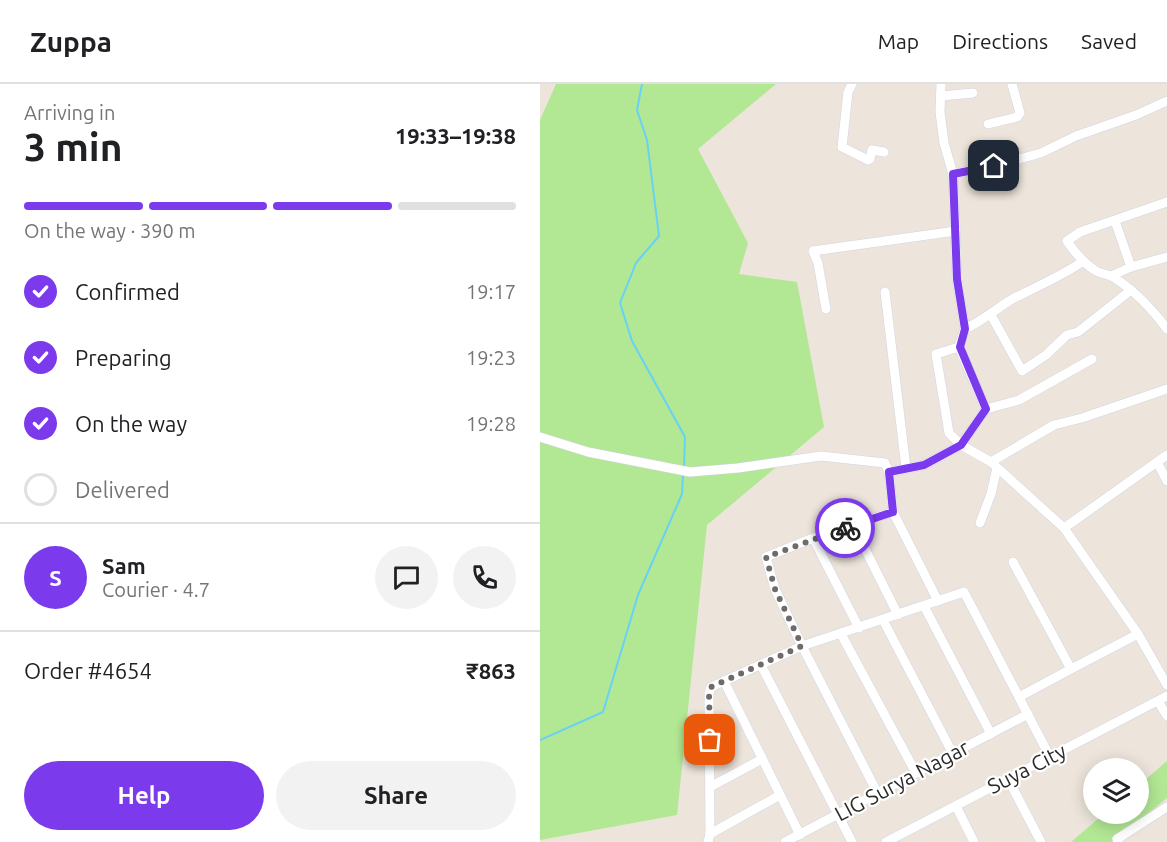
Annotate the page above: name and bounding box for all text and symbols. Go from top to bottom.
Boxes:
text: Zuppa [30,26,112,57]
text: Map [878,29,919,53]
text: Directions [952,29,1048,53]
text: Saved [1081,29,1137,53]
text: Arriving in [24,101,115,124]
text: 19:33–19:38 [395,123,516,148]
text: 3 min [24,125,123,168]
pin [968,140,1019,191]
icon: home [977,149,1010,182]
text: On the way · 390 m [24,219,196,242]
icon: check [24,275,57,308]
text: Confirmed [75,279,180,304]
text: 19:17 [466,280,516,303]
icon: check [24,341,57,374]
text: Preparing [75,345,172,370]
text: 19:23 [466,346,516,369]
icon: check [24,407,57,440]
text: On the way [75,411,187,436]
text: 19:28 [466,412,516,435]
text: Delivered [75,477,170,502]
courier [815,498,875,558]
icon: bike [829,512,862,545]
button: chat [375,546,438,609]
button: phone [453,546,516,609]
text: Sam [102,553,146,578]
text: S [49,565,62,590]
text: Courier · 4.7 [102,578,210,601]
text: Order #4654 [24,658,152,683]
text: ₹863 [466,658,516,683]
pin [684,714,735,765]
icon: bag [693,723,726,756]
street label: LIG Surya Nagar [830,735,973,826]
street label: Suya City [983,738,1070,798]
map controls [1083,758,1149,824]
button: layers [1083,758,1149,824]
button: Help [24,761,264,830]
button: Share [276,761,516,830]

